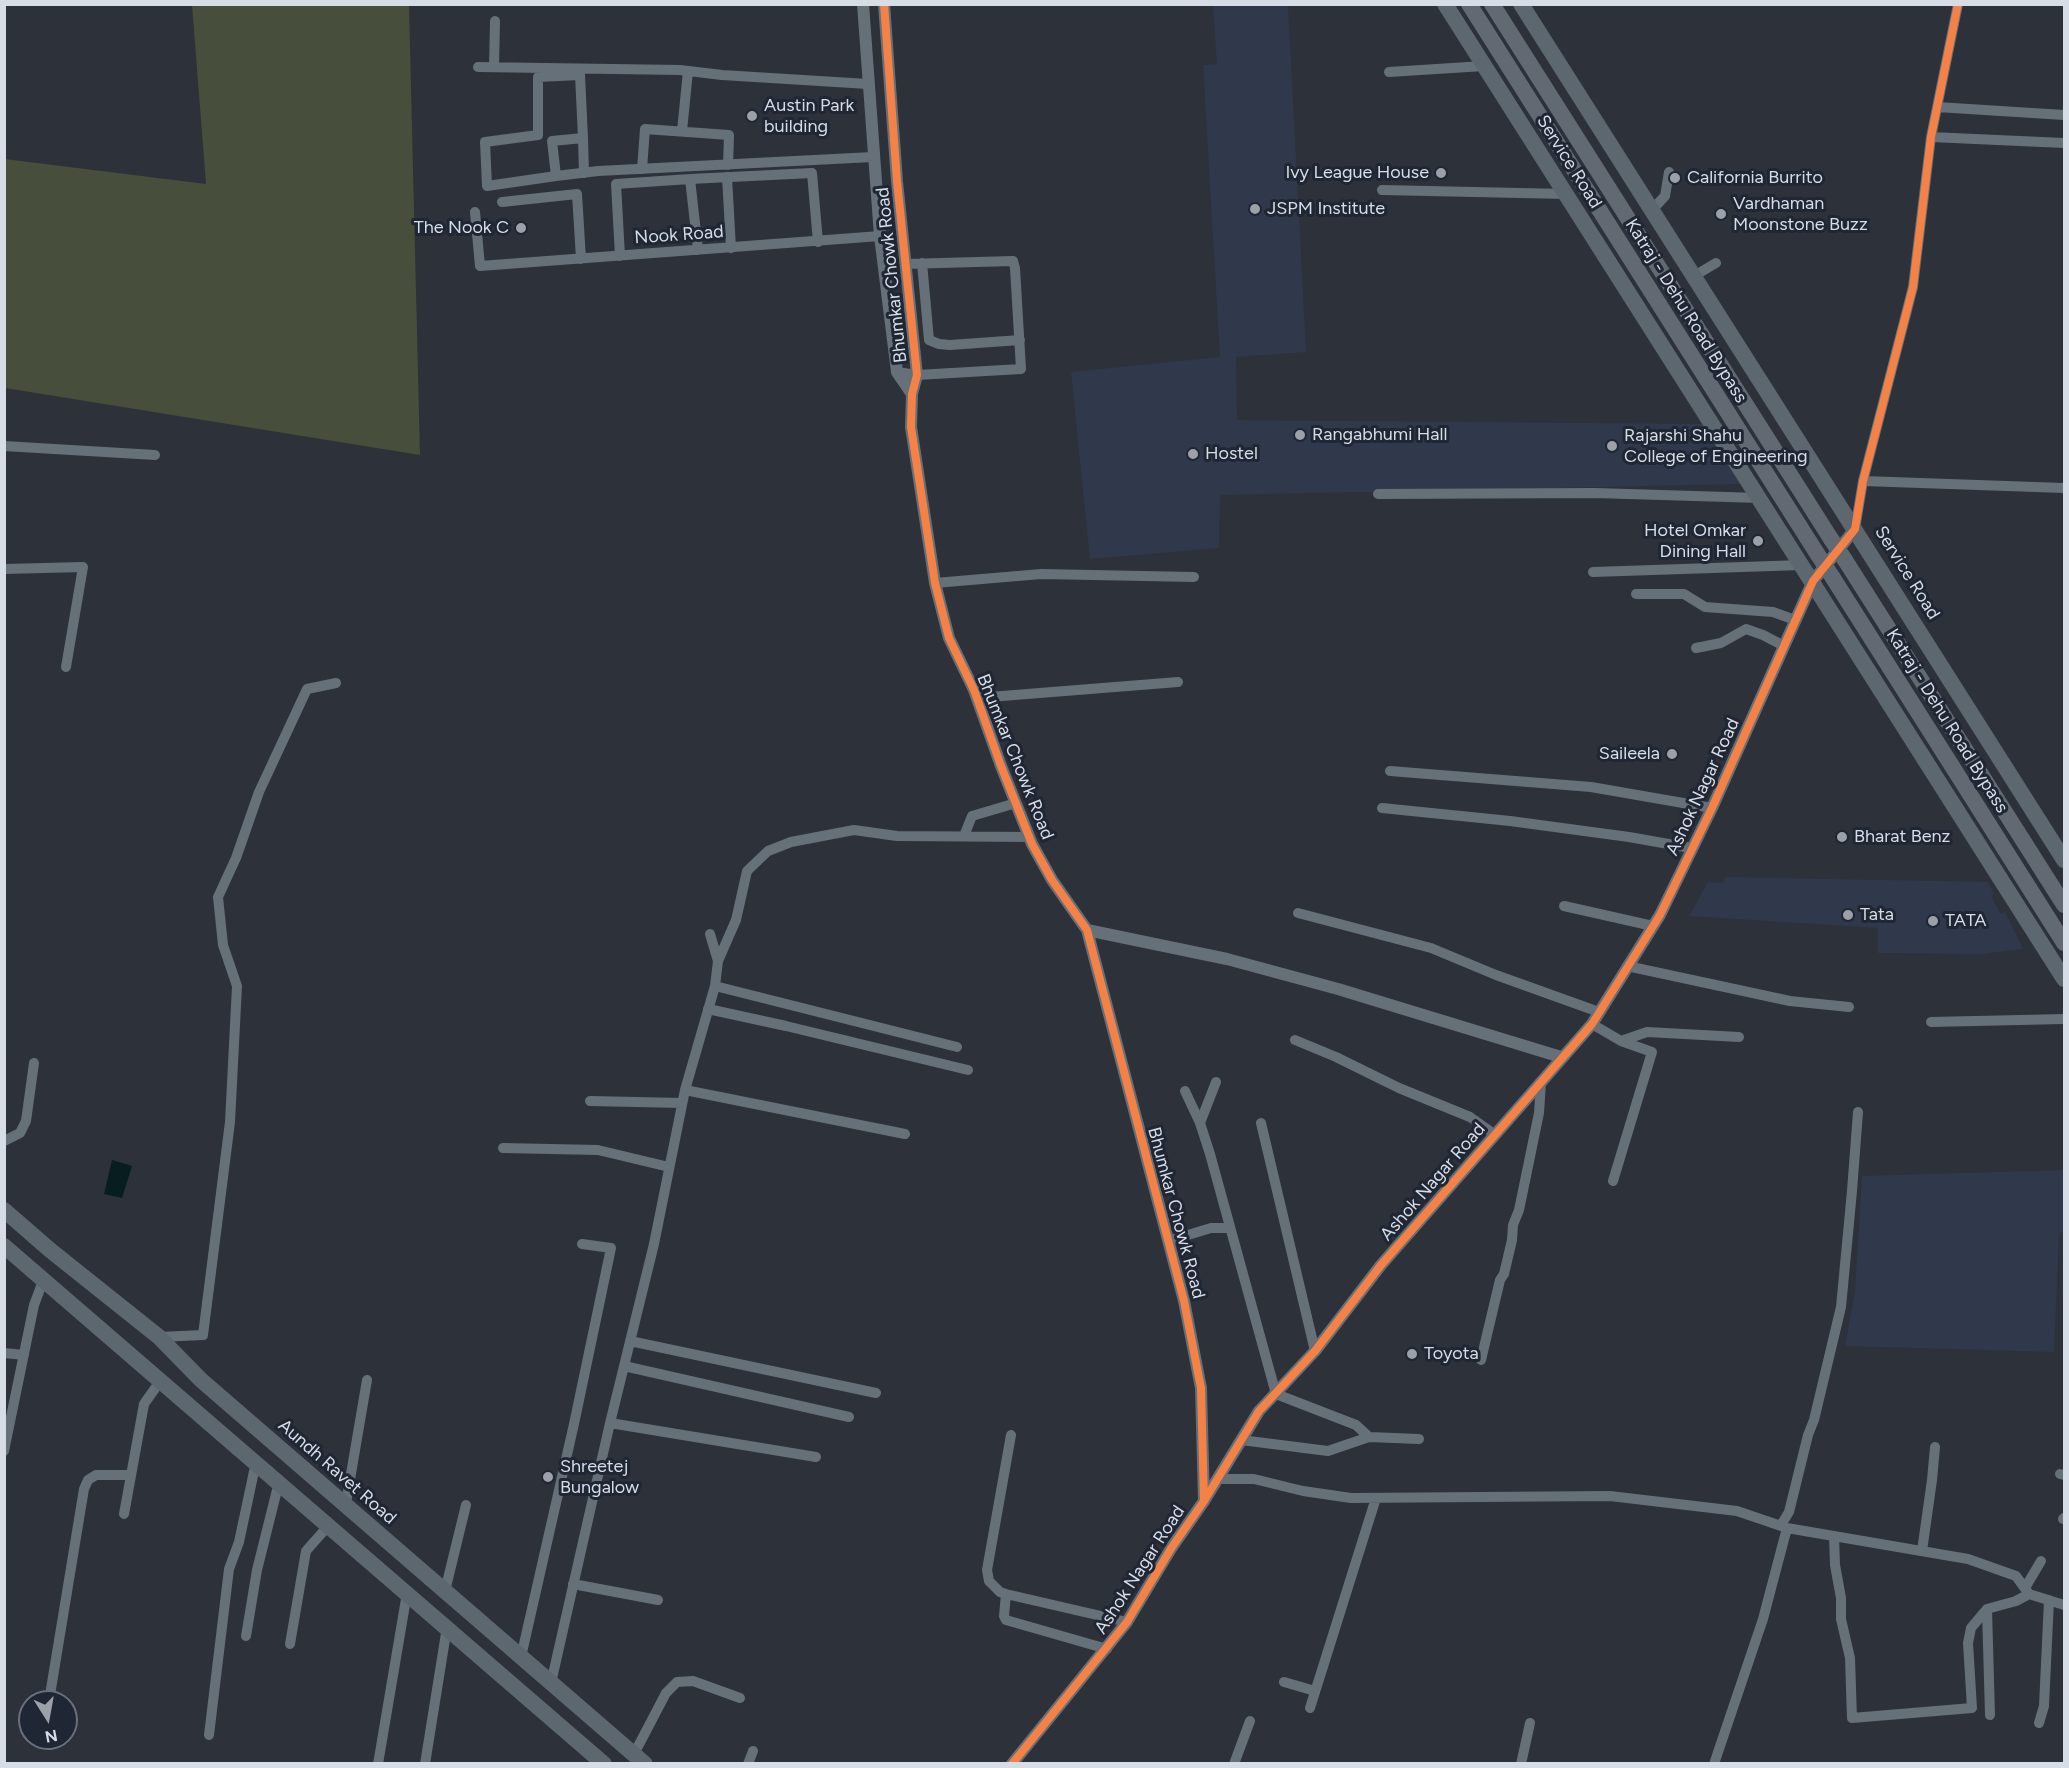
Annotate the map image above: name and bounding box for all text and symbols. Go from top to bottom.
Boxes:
place label: Austin Park building [764,95,854,138]
marker: Austin Park building [745,109,759,123]
street label: Service Road [1532,111,1606,213]
place label: Ivy League House [1285,162,1429,184]
marker: Ivy League House [1434,166,1448,180]
place label: California Burrito [1687,167,1823,189]
marker: California Burrito [1668,171,1682,185]
street label: Bhumkar Chowk Road [872,186,912,364]
place label: Vardhaman Moonstone Buzz [1733,193,1868,236]
place label: JSPM Institute [1267,198,1385,220]
marker: JSPM Institute [1248,202,1262,216]
marker: Vardhaman Moonstone Buzz [1714,207,1728,221]
street label: Katraj - Dehu Road Bypass [1620,215,1752,407]
place label: The Nook C [414,217,509,239]
marker: The Nook C [514,221,528,235]
street label: Nook Road [634,221,724,249]
place label: Rangabhumi Hall [1312,424,1447,446]
place label: Rajarshi Shahu College of Engineering [1624,425,1808,468]
marker: Rangabhumi Hall [1293,428,1307,442]
marker: Rajarshi Shahu College of Engineering [1605,439,1619,453]
place label: Hostel [1205,443,1258,465]
marker: Hostel [1186,447,1200,461]
place label: Hotel Omkar Dining Hall [1644,520,1746,562]
street label: Service Road [1870,522,1944,624]
marker: Hotel Omkar Dining Hall [1751,534,1765,548]
street label: Katraj - Dehu Road Bypass [1881,625,2013,817]
street label: Bhumkar Chowk Road [972,671,1058,843]
street label: Ashok Nagar Road [1662,715,1744,859]
place label: Saileela [1599,743,1660,765]
marker: Saileela [1665,747,1679,761]
place label: Bharat Benz [1854,826,1950,848]
marker: Bharat Benz [1835,830,1849,844]
place label: Tata [1860,904,1894,926]
marker: Tata [1841,908,1855,922]
place label: TATA [1945,910,1987,932]
marker: TATA [1926,914,1940,928]
street label: Ashok Nagar Road [1376,1119,1490,1245]
street label: Bhumkar Chowk Road [1143,1125,1209,1301]
place label: Toyota [1424,1343,1479,1365]
marker: Toyota [1405,1347,1419,1361]
street label: Aundh Ravet Road [274,1415,400,1529]
place label: Shreetej Bungalow [560,1456,639,1498]
marker: Shreetej Bungalow [541,1470,555,1484]
street label: Ashok Nagar Road [1090,1502,1190,1638]
north arrow [18,1690,78,1750]
text: N [43,1726,59,1747]

